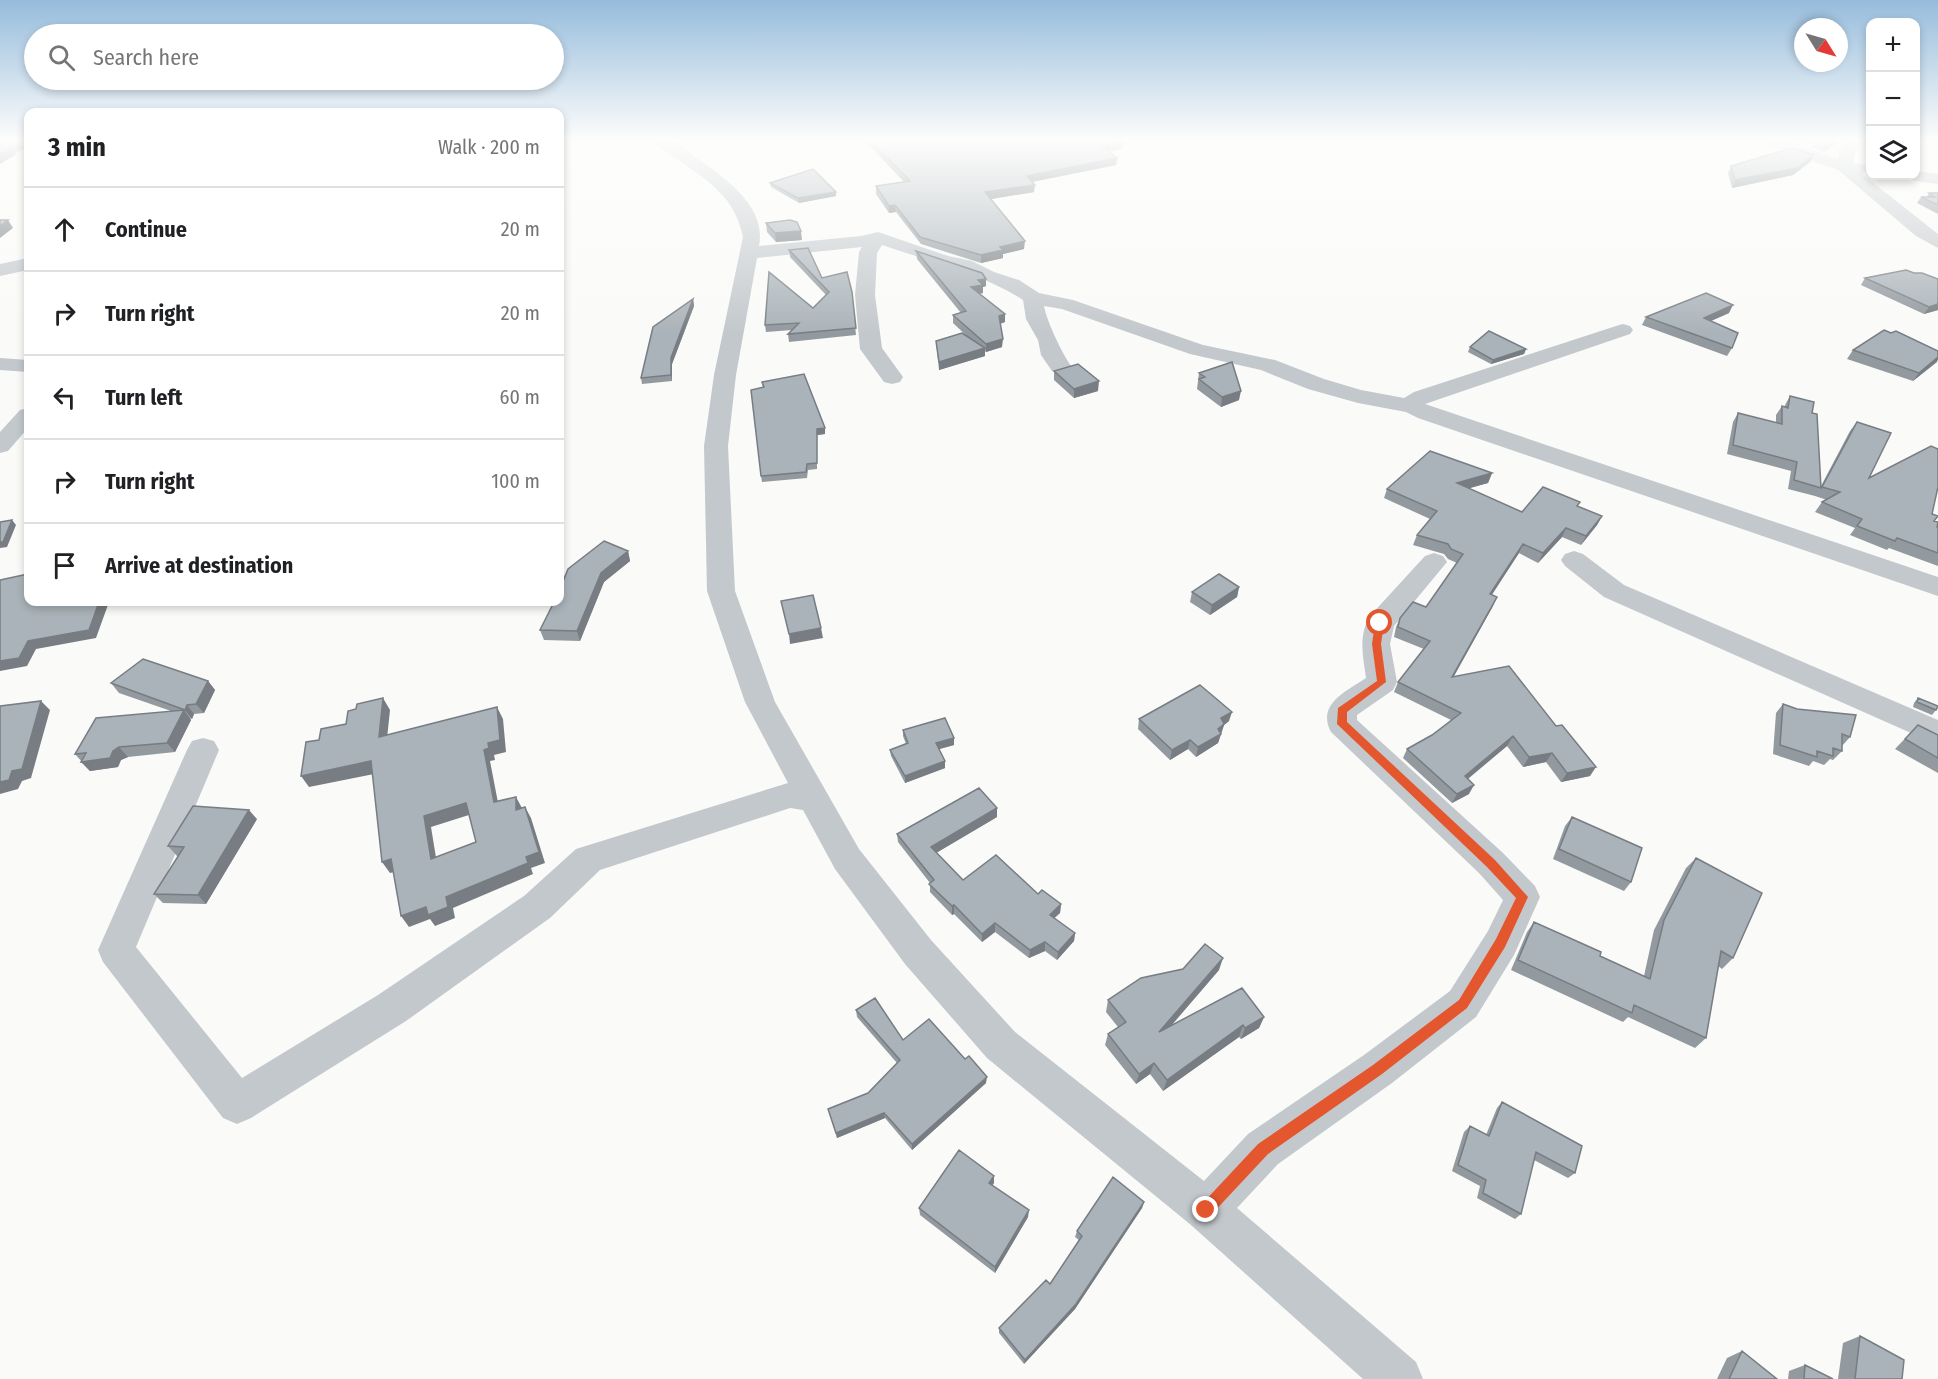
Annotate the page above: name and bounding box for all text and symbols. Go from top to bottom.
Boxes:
north arrow [1794,18,1848,72]
map controls [1866,18,1920,180]
button: + [1866,18,1920,72]
search box [24,24,564,90]
icon: search [45,41,78,74]
text: Search here [93,44,199,71]
button: − [1866,72,1920,126]
button: layers [1866,126,1920,180]
text: 3 min [48,132,106,163]
text: Walk · 200 m [438,135,540,159]
icon: ahead [48,213,81,246]
text: Continue [105,216,187,243]
text: 20 m [501,217,540,241]
icon: right [48,297,81,330]
text: Turn right [105,300,194,327]
text: 20 m [501,301,540,325]
icon: left [48,381,81,414]
text: Turn left [105,384,183,411]
text: 60 m [500,385,540,409]
icon: right [48,465,81,498]
text: Turn right [105,468,194,495]
text: 100 m [491,469,540,493]
icon: arrive [48,549,81,582]
text: Arrive at destination [105,552,293,579]
route start [1366,609,1392,635]
route end [1192,1196,1218,1222]

